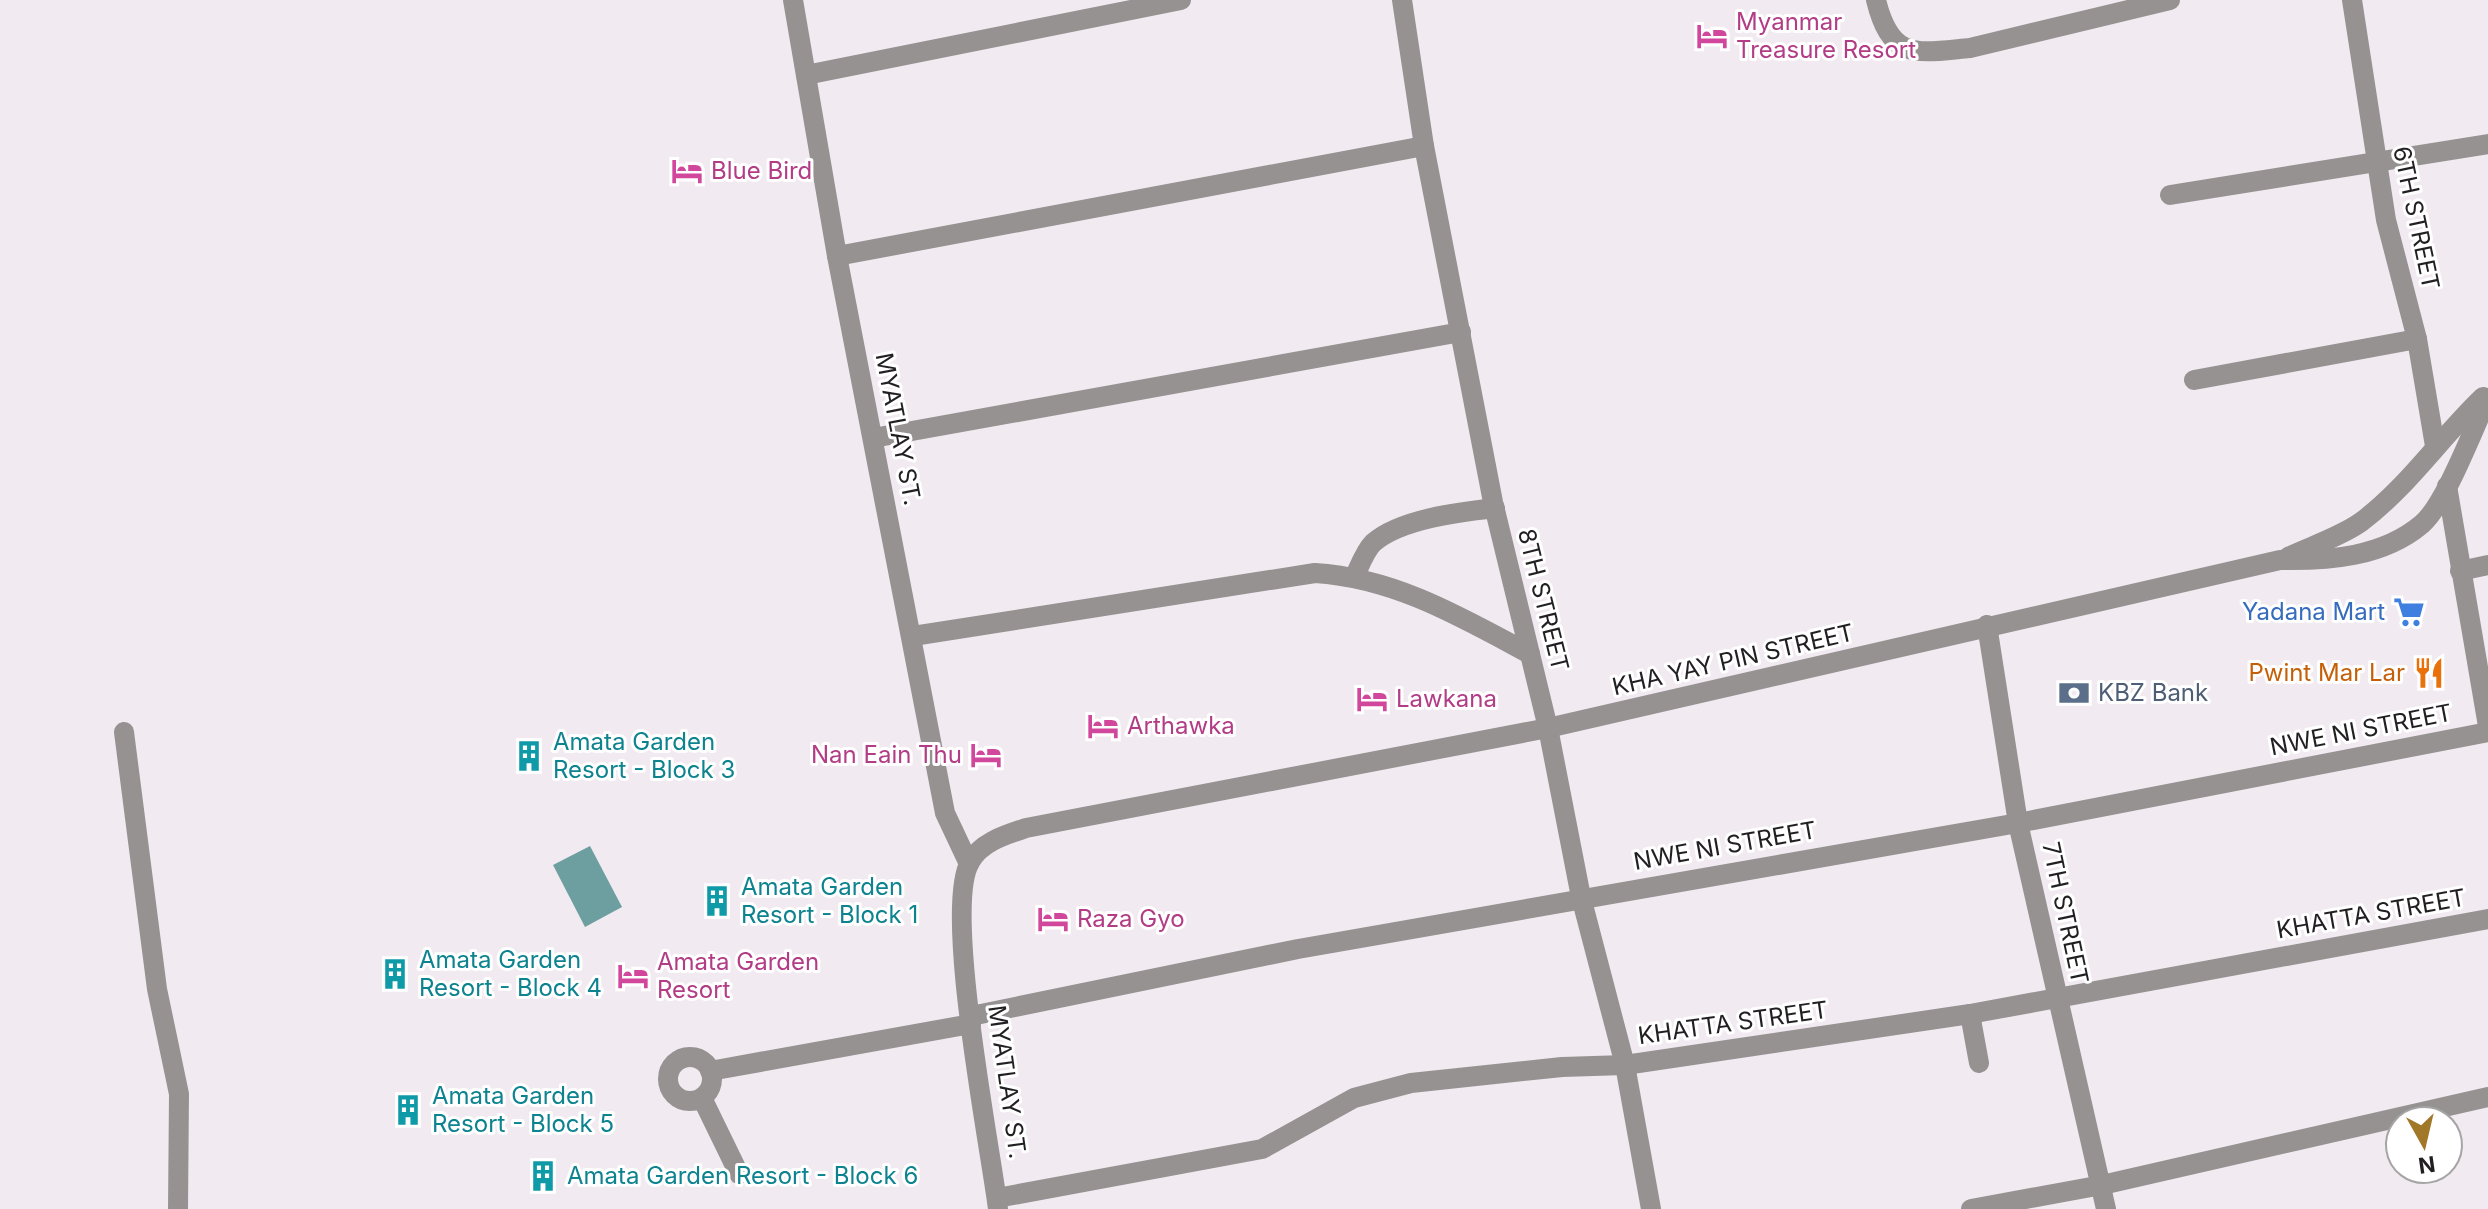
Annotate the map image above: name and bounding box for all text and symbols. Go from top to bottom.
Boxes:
place label: Myanmar Treasure Resort [1736,7,1916,64]
hotel icon: Myanmar Treasure Resort [1695,19,1729,53]
street label: 6TH STREET [2387,144,2446,292]
hotel icon: Blue Bird [670,154,704,188]
place label: Blue Bird [711,156,812,185]
street label: MYATLAY ST. [870,350,927,508]
street label: 8TH STREET [1512,526,1575,674]
supermarket icon: Yadana Mart [2392,595,2426,629]
place label: Yadana Mart [2242,597,2385,626]
street label: KHA YAY PIN STREET [1609,618,1856,701]
restaurant icon: Pwint Mar Lar [2412,656,2446,690]
place label: Pwint Mar Lar [2248,658,2405,687]
bank icon: KBZ Bank [2057,676,2091,710]
place label: KBZ Bank [2098,678,2208,707]
hotel icon: Lawkana [1355,682,1389,716]
place label: Lawkana [1396,684,1497,713]
street label: NWE NI STREET [2267,698,2454,761]
hotel icon: Arthawka [1086,709,1120,743]
place label: Arthawka [1127,711,1235,740]
place label: Amata Garden Resort - Block 3 [553,727,735,784]
hotel icon: Nan Eain Thu [969,738,1003,772]
building icon: Amata Garden Resort - Block 3 [512,739,546,773]
place label: Nan Eain Thu [811,740,962,769]
street label: NWE NI STREET [1631,815,1818,876]
street label: 7TH STREET [2036,839,2095,987]
place label: Amata Garden Resort - Block 1 [741,872,918,929]
street label: KHATTA STREET [2274,883,2468,944]
building icon: Amata Garden Resort - Block 1 [700,884,734,918]
hotel icon: Raza Gyo [1036,902,1070,936]
place label: Raza Gyo [1077,904,1185,933]
place label: Amata Garden Resort - Block 4 [419,945,602,1002]
place label: Amata Garden Resort [657,947,819,1004]
building icon: Amata Garden Resort - Block 4 [378,957,412,991]
hotel icon: Amata Garden Resort [616,959,650,993]
street label: KHATTA STREET [1636,995,1830,1050]
street label: MYATLAY ST. [982,1003,1033,1161]
place label: Amata Garden Resort - Block 5 [432,1081,614,1138]
building icon: Amata Garden Resort - Block 5 [391,1093,425,1127]
north arrow [2384,1105,2464,1185]
text: N [2417,1151,2437,1179]
building icon: Amata Garden Resort - Block 6 [526,1159,560,1193]
place label: Amata Garden Resort - Block 6 [567,1161,918,1190]

